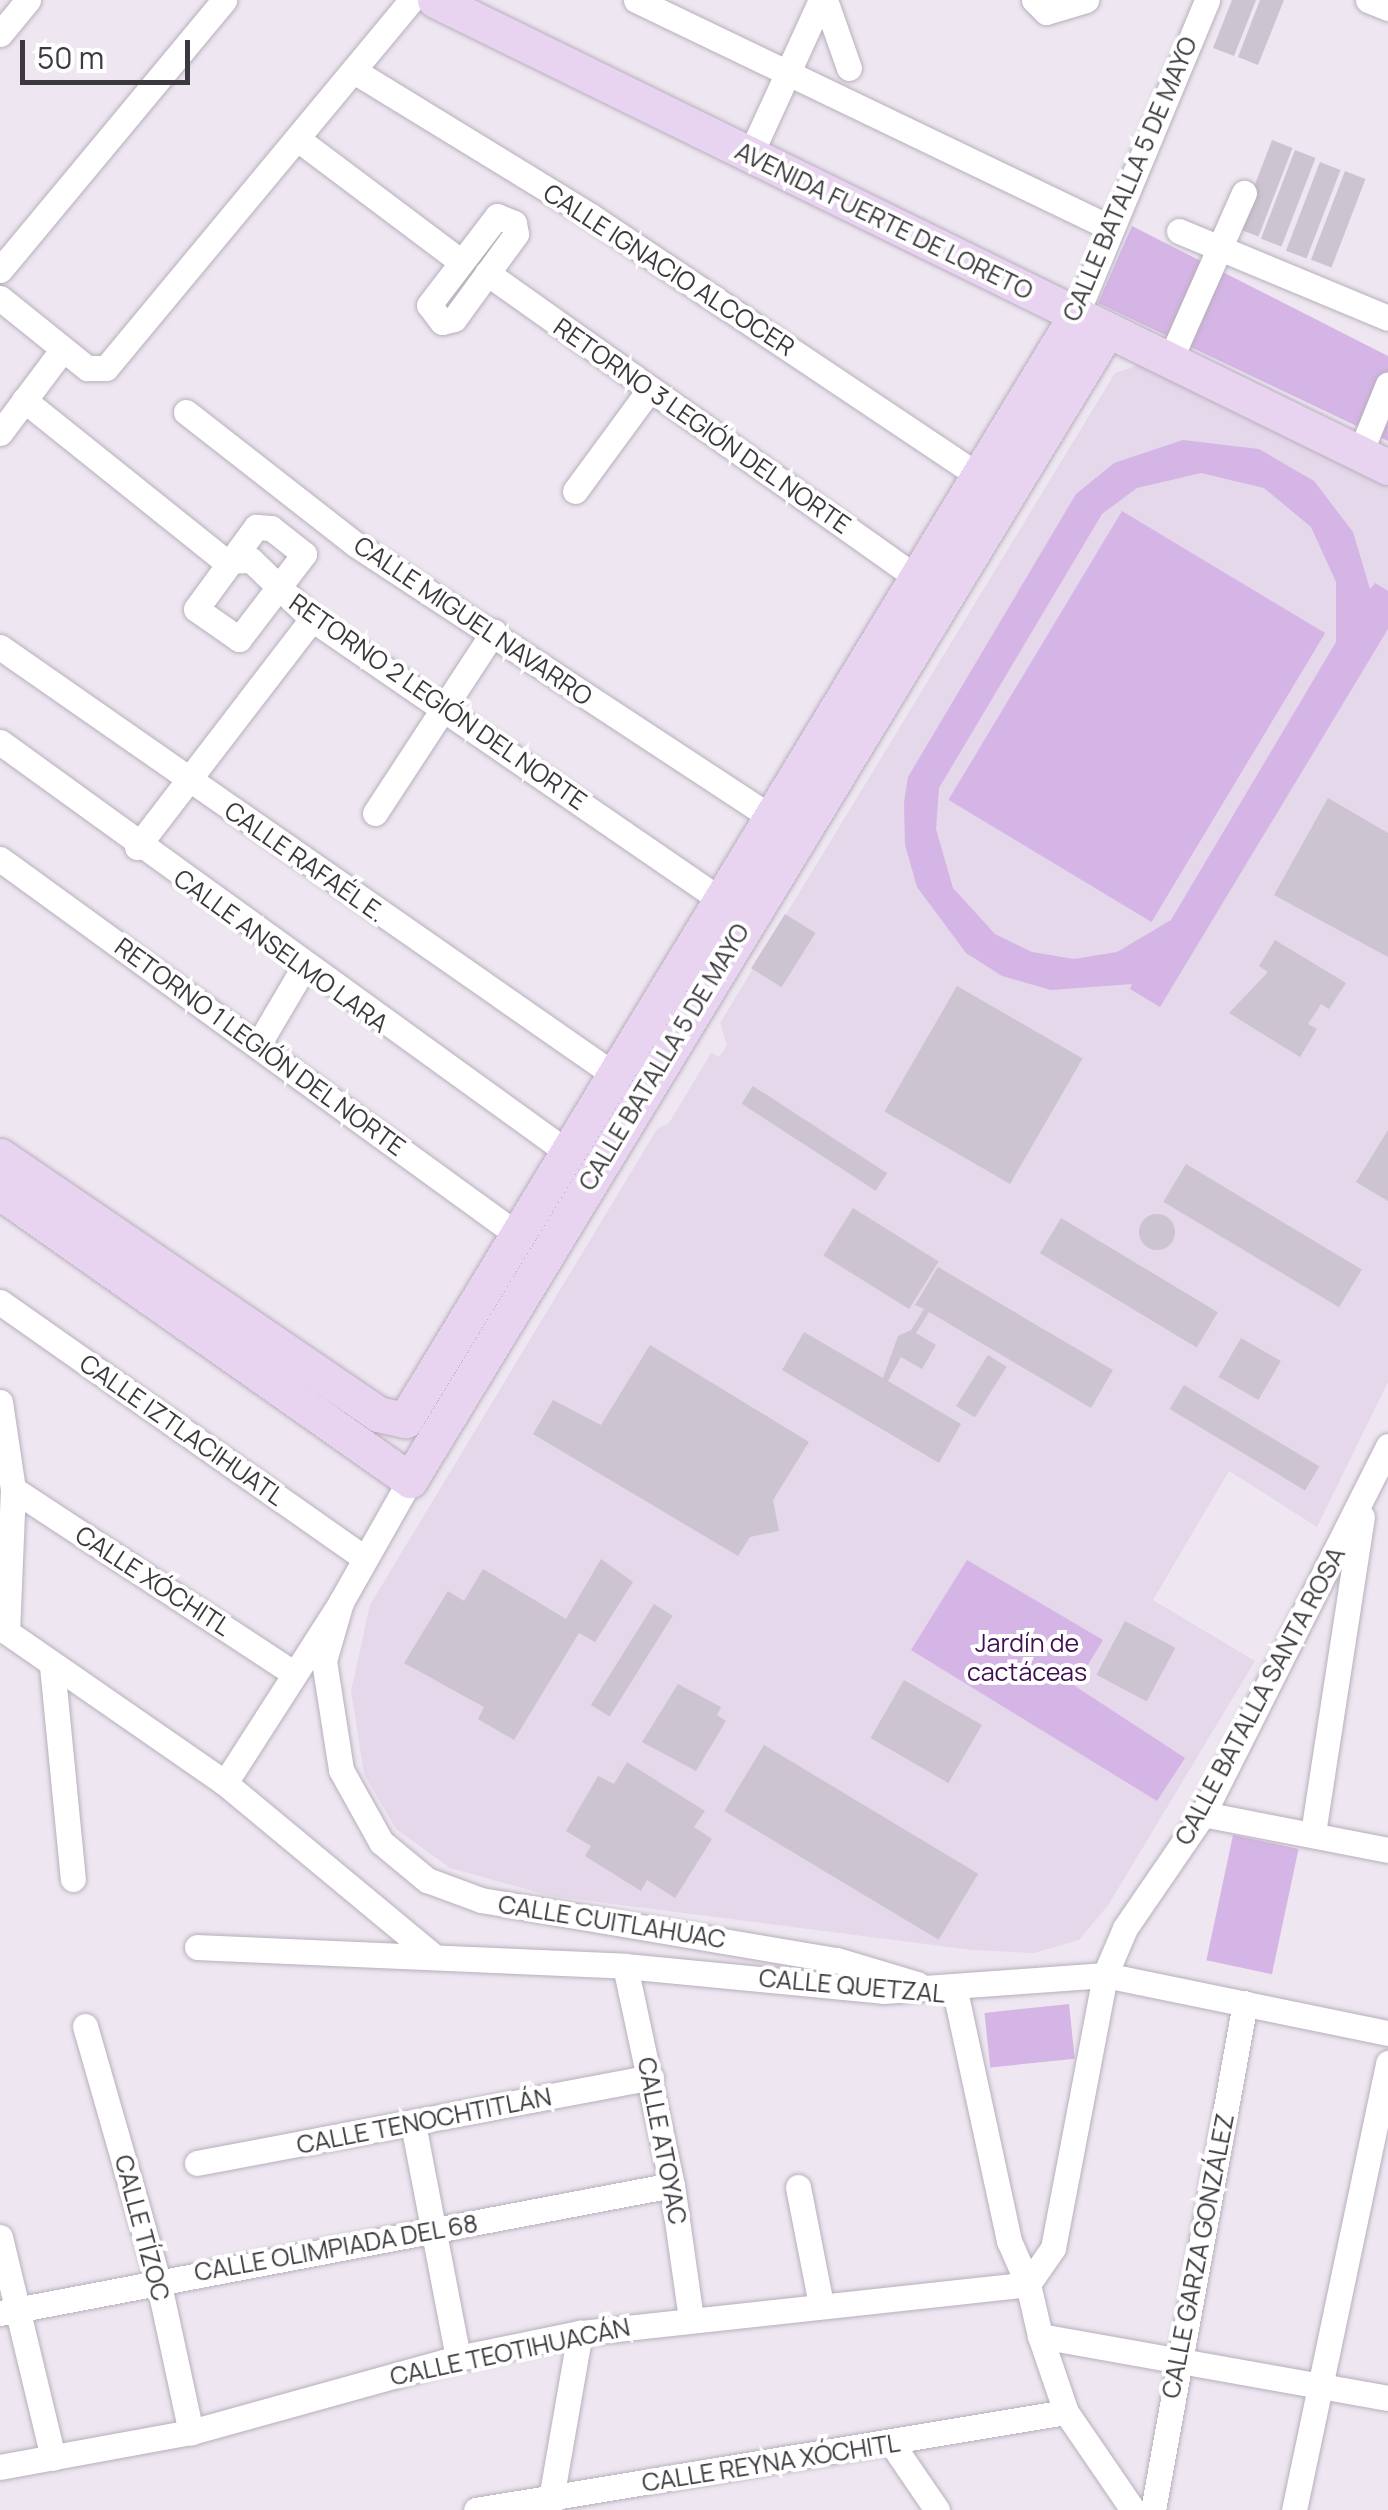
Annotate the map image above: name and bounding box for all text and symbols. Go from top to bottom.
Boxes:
scale bar [25,20,195,82]
street label: CALLE BATALLA 5 DE MAYO [1056,32,1204,326]
text: 50 m [37,37,104,78]
street label: AVENIDA FUERTE DE LORETO [730,136,1038,306]
street label: CALLE IGNACIO ALCOCER [538,178,800,362]
street label: RETORNO 3 LEGIÓN DEL NORTE [547,311,857,541]
street label: CALLE MIGUEL NAVARRO [348,530,598,712]
street label: RETORNO 2 LEGIÓN DEL NORTE [283,587,593,817]
street label: CALLE RAFAÉL E. [218,795,392,929]
street label: CALLE ANSELMO LARA [168,863,394,1039]
street label: CALLE BATALLA 5 DE MAYO [572,918,756,1196]
street label: RETORNO 1 LEGIÓN DEL NORTE [109,931,411,1163]
street label: CALLE IZTLACIHUATL [74,1348,290,1512]
street label: CALLE XÓCHITL [70,1520,236,1642]
street label: CALLE BATALLA SANTA ROSA [1169,1542,1351,1850]
park label: Jardín de cactáceas [967,1629,1087,1688]
street label: CALLE CUITLAHUAC [496,1889,728,1955]
street label: CALLE QUETZAL [758,1963,946,2009]
street label: CALLE ATOYAC [631,2055,693,2227]
street label: CALLE TENOCHTITLÁN [294,2082,554,2160]
street label: CALLE GARZA GONZÁLEZ [1156,2111,1240,2401]
street label: CALLE TÍZOC [108,2152,176,2304]
street label: CALLE OLIMPIADA DEL 68 [191,2208,481,2288]
street label: CALLE TEOTIHUACÁN [387,2312,633,2392]
street label: CALLE REYNA XÓCHITL [640,2428,902,2498]

